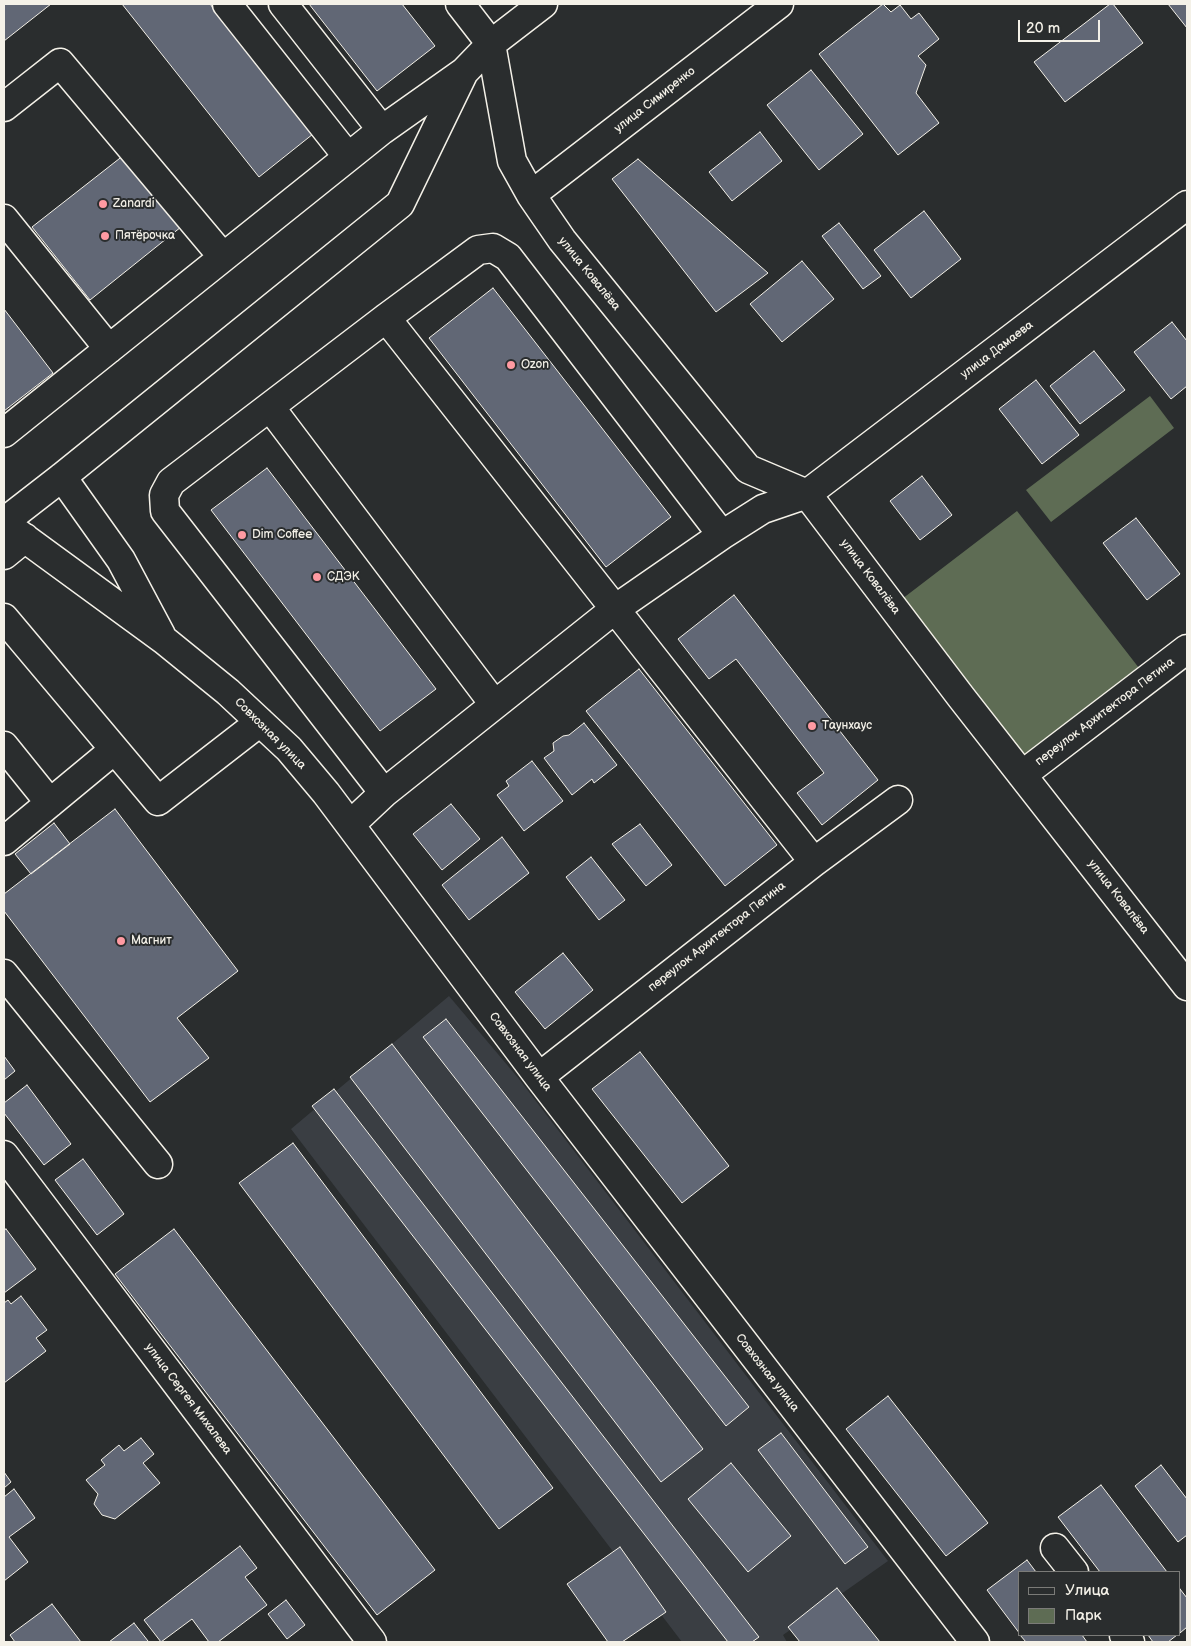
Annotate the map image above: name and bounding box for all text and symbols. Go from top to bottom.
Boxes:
scale bar [1021,10,1104,42]
text: 20 m [1026,19,1060,38]
street label: улица Симиренко [612,64,698,136]
place label: Zanardi [113,197,154,211]
marker: Zanardi [97,198,109,210]
place label: Пятёрочка [115,229,175,243]
marker: Пятёрочка [99,230,111,242]
street label: улица Ковалёва [555,234,623,314]
street label: улица Дамаева [958,318,1036,382]
place label: Ozon [521,358,549,372]
marker: Ozon [505,359,517,371]
place label: Dim Coffee [252,528,312,542]
marker: Dim Coffee [236,529,248,541]
street label: улица Ковалёва [837,536,903,618]
place label: СДЭК [327,570,359,584]
marker: СДЭК [311,571,323,583]
street label: переулок Архитектора Петина [1033,655,1177,769]
street label: Совхозная улица [231,695,309,773]
place label: Таунхаус [822,719,872,733]
marker: Таунхаус [806,720,818,732]
street label: улица Ковалёва [1084,857,1152,937]
street label: переулок Архитектора Петина [645,879,789,995]
place label: Магнит [131,934,172,948]
marker: Магнит [115,935,127,947]
street label: Совхозная улица [486,1010,554,1094]
street label: Совхозная улица [732,1331,802,1415]
street label: улица Сергея Михалева [142,1341,234,1457]
legend [1018,1571,1181,1636]
text: Улица [1065,1581,1109,1600]
text: Парк [1065,1606,1102,1625]

